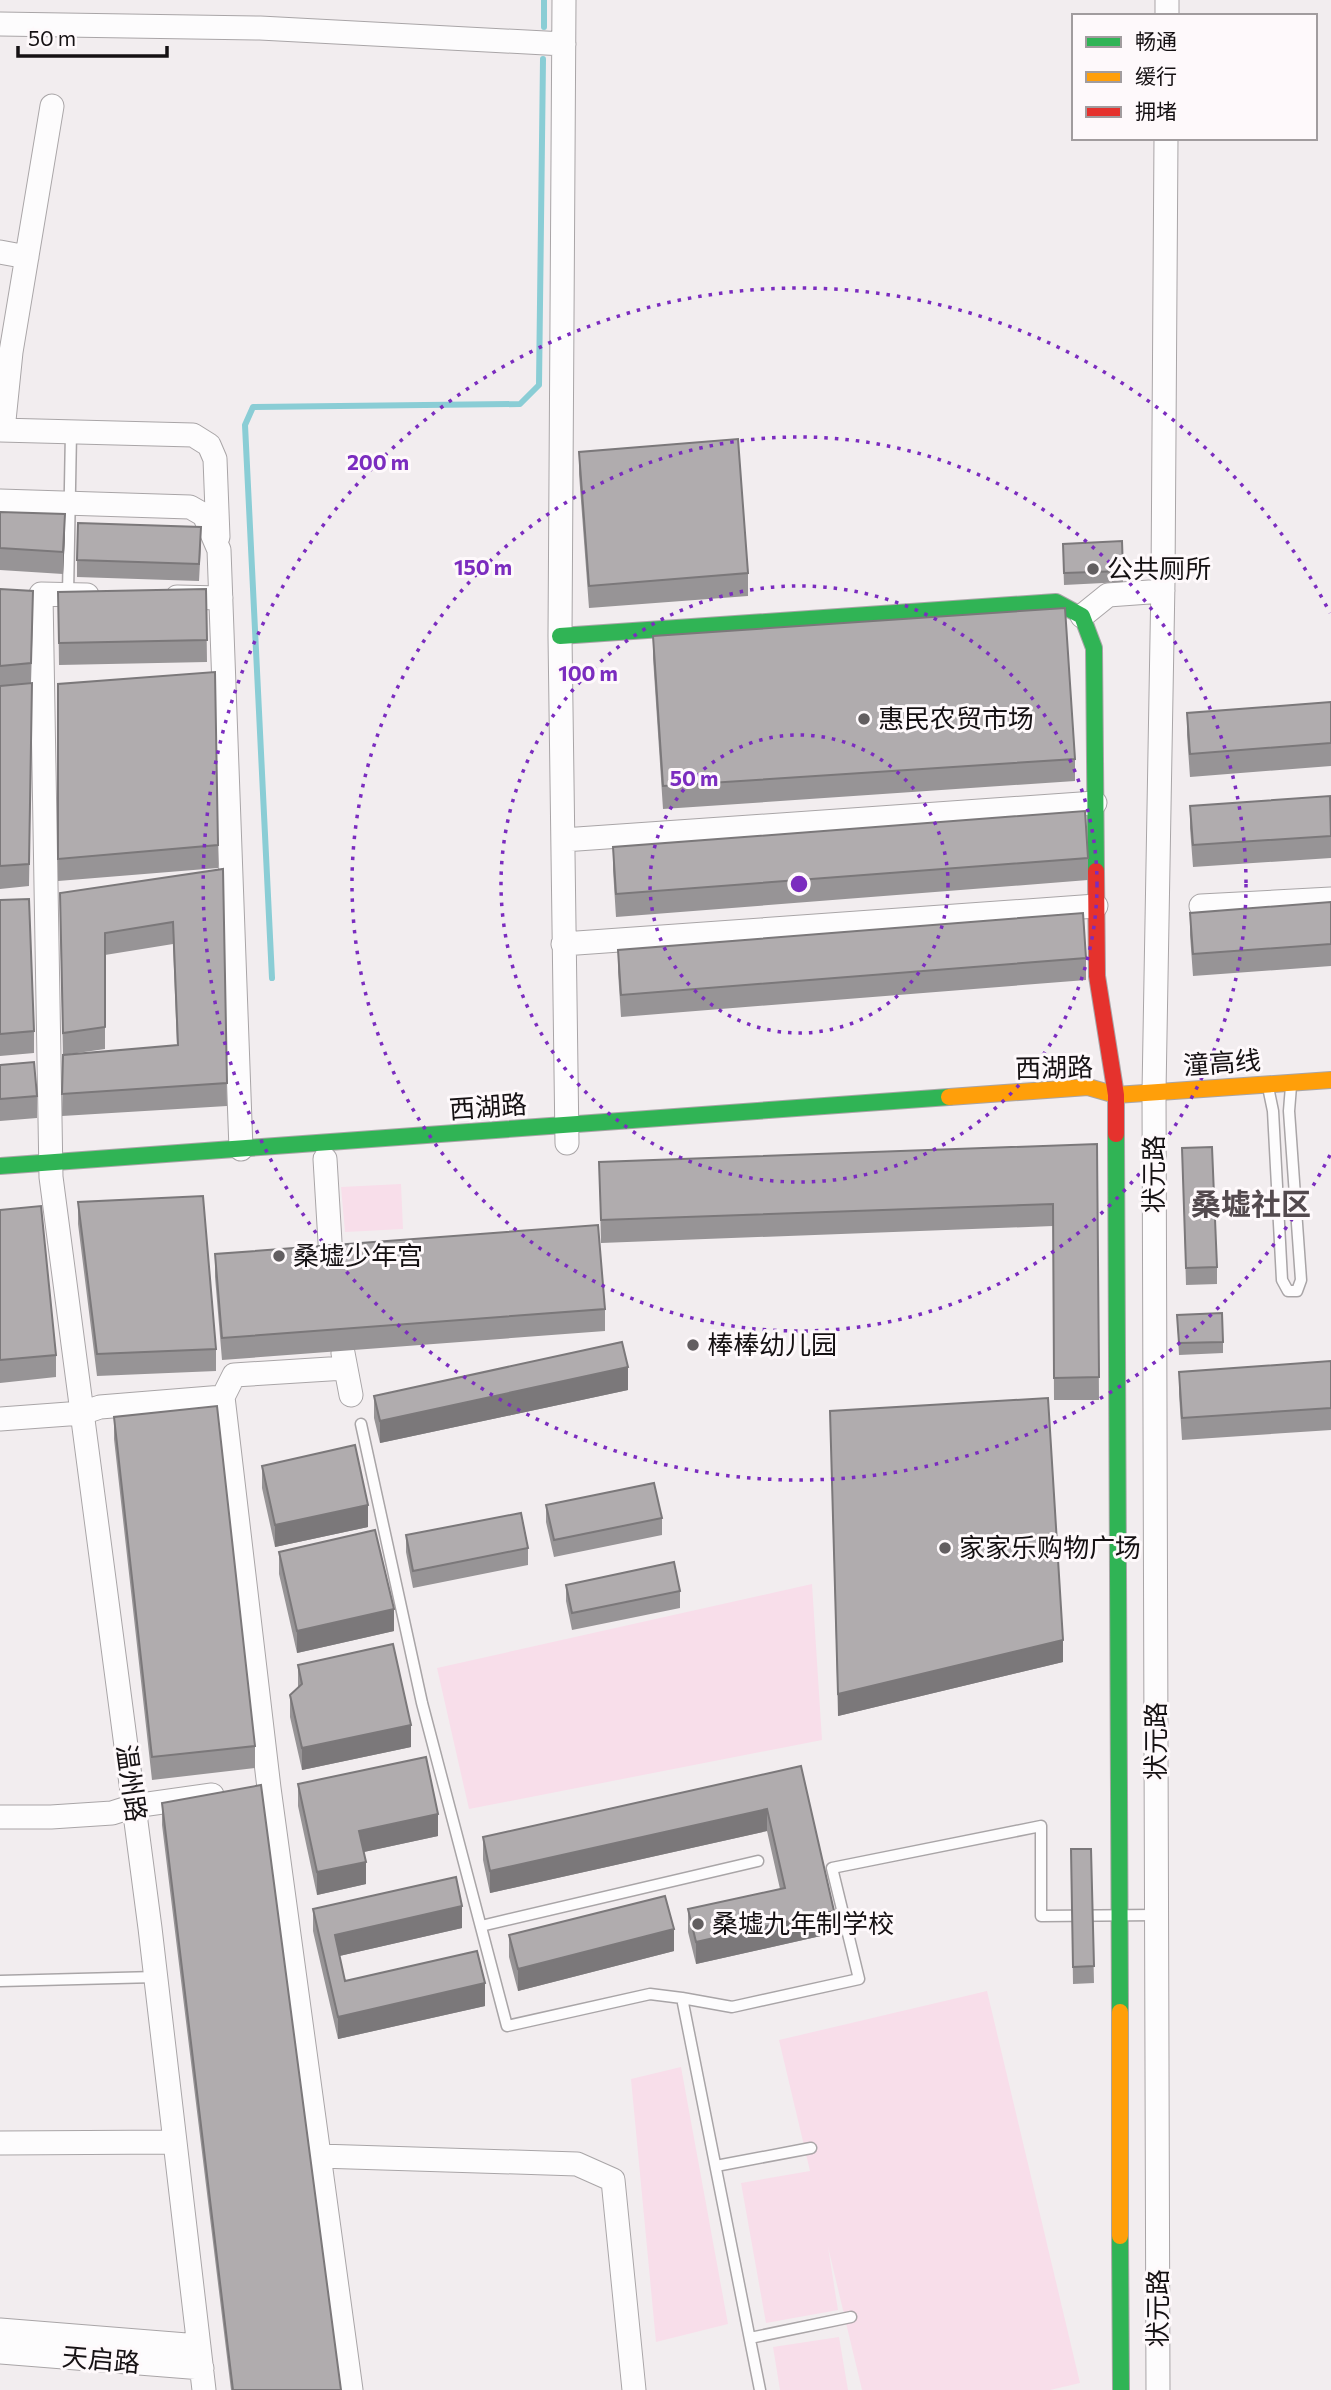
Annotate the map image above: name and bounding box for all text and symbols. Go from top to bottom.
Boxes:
scale bar [18,14,166,58]
legend [1072,14,1317,140]
text: 50 m [28,25,76,50]
text: 畅通 [1135,28,1177,53]
text: 缓行 [1135,63,1177,88]
text: 拥堵 [1135,98,1177,123]
text: 200 m [347,449,409,474]
place label: 公共厕所 [1107,552,1211,583]
text: 150 m [454,554,512,579]
marker: 公共厕所 [1085,561,1101,577]
text: 100 m [558,660,618,685]
place label: 惠民农贸市场 [878,702,1034,733]
marker: 惠民农贸市场 [856,711,872,727]
text: 50 m [670,765,718,790]
centre of rings [787,872,811,896]
street label: 潼高线 [1182,1043,1262,1080]
street label: 西湖路 [1015,1050,1093,1083]
street label: 西湖路 [448,1087,528,1124]
street label: 状元路 [1137,1135,1168,1213]
district label: 桑墟社区 [1191,1184,1311,1221]
place label: 桑墟少年宫 [293,1239,423,1270]
marker: 桑墟少年宫 [271,1248,287,1264]
place label: 棒棒幼儿园 [707,1328,837,1359]
marker: 棒棒幼儿园 [685,1337,701,1353]
place label: 家家乐购物广场 [959,1531,1141,1562]
marker: 家家乐购物广场 [937,1540,953,1556]
street label: 状元路 [1139,1702,1170,1780]
street label: 温州路 [112,1742,153,1824]
place label: 桑墟九年制学校 [712,1907,894,1938]
marker: 桑墟九年制学校 [690,1916,706,1932]
street label: 状元路 [1141,2269,1172,2347]
street label: 天启路 [61,2340,141,2377]

